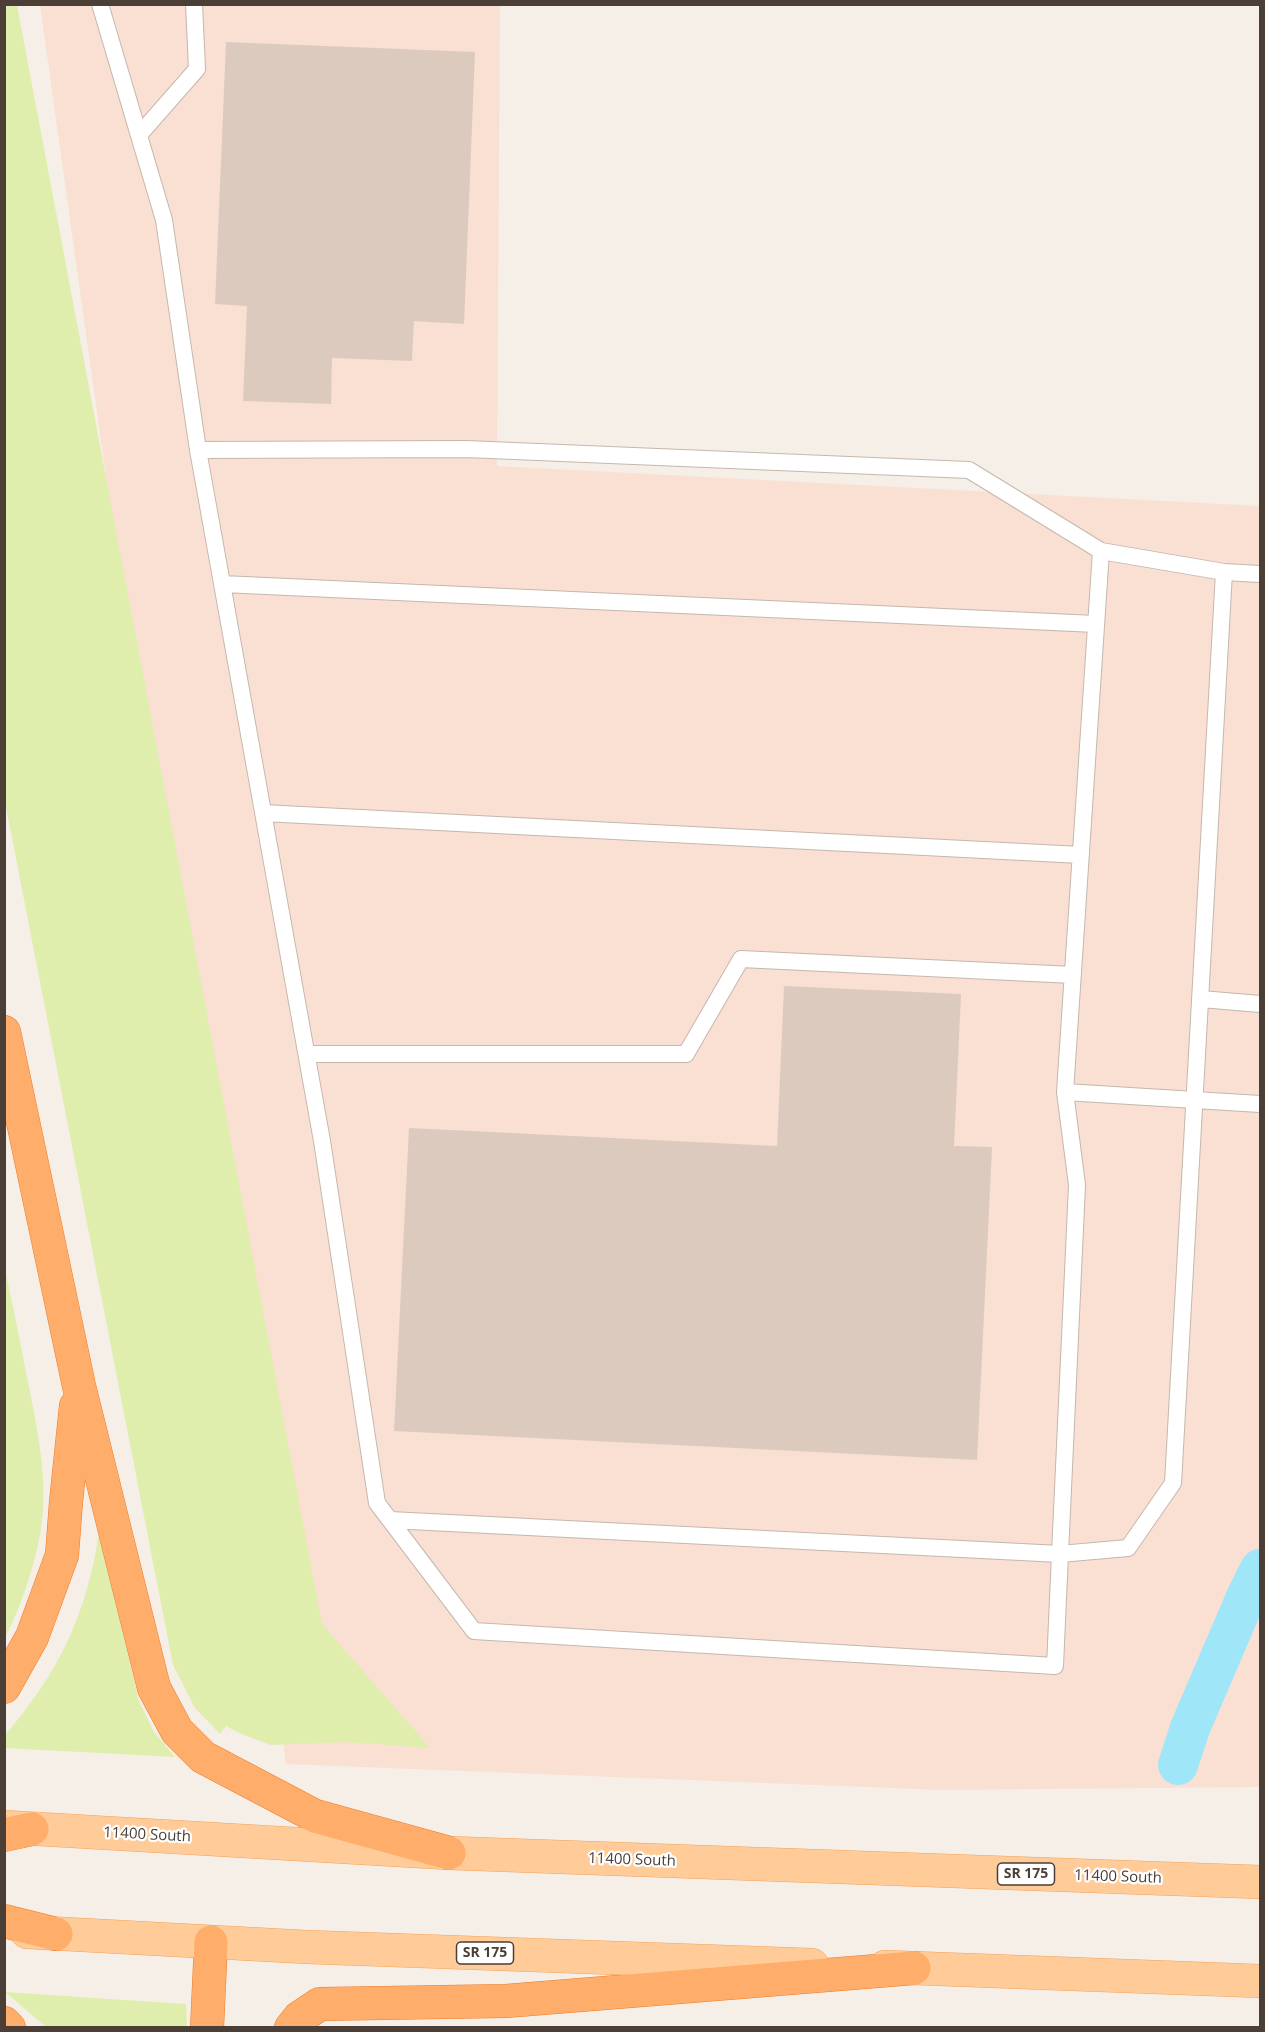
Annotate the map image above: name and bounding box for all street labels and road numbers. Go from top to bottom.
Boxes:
street label: 11400 South [103,1824,191,1846]
street label: 11400 South [588,1849,676,1871]
road number: SR 175 [998,1863,1054,1885]
street label: 11400 South [1074,1866,1162,1888]
road number: SR 175 [456,1942,514,1964]

